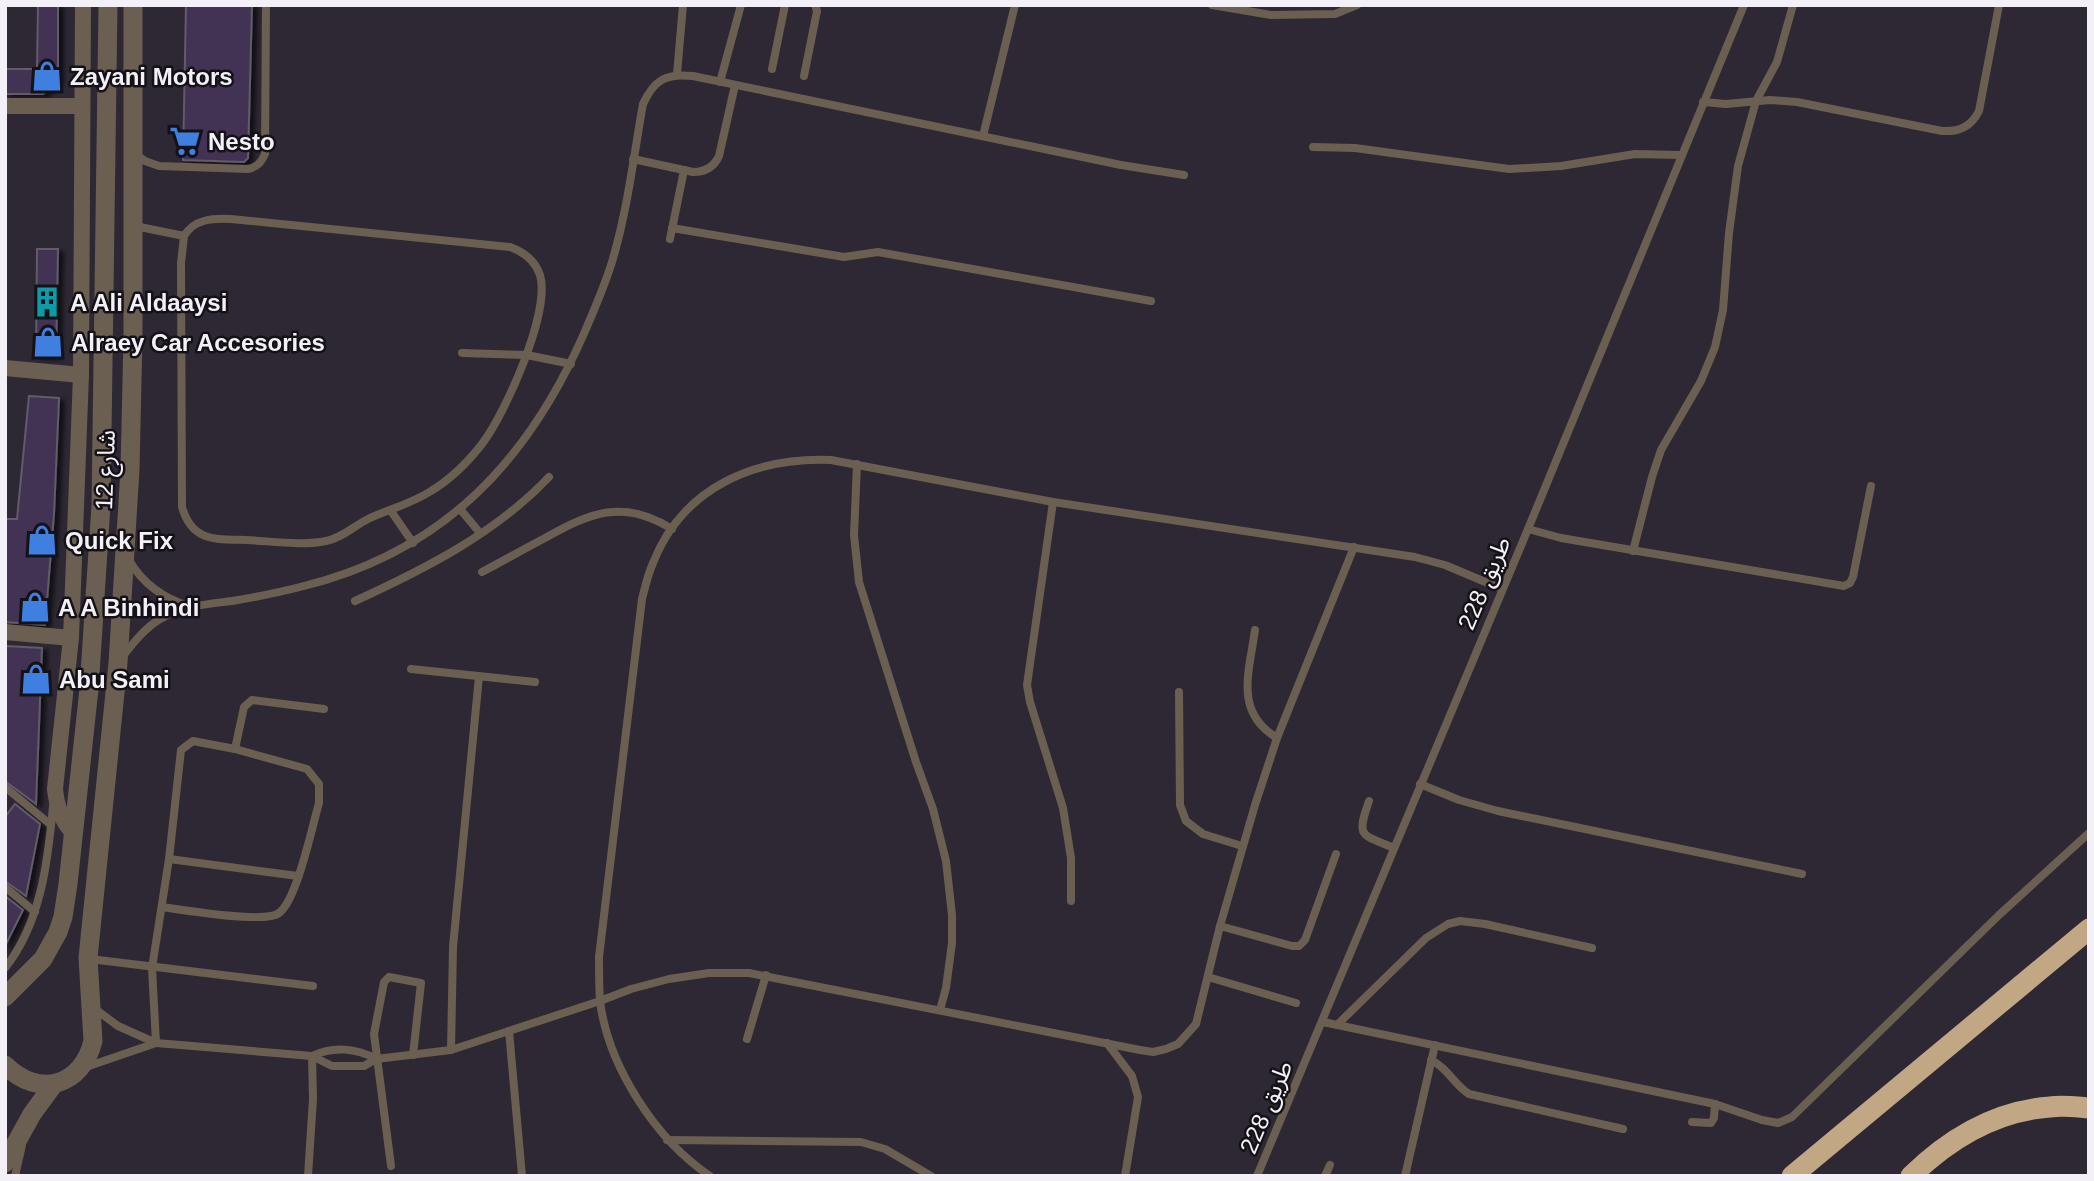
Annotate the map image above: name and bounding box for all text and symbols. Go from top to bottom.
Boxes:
shop icon: Zayani Motors [30,59,64,93]
place label: Zayani Motors [70,63,233,90]
supermarket icon: Nesto [168,124,202,158]
place label: Nesto [208,128,275,155]
building icon: A Ali Aldaaysi [30,285,64,319]
place label: A Ali Aldaaysi [70,289,227,316]
shop icon: Alraey Car Accesories [31,325,65,359]
place label: Alraey Car Accesories [71,329,325,356]
street label: شارع 12 [90,429,124,511]
shop icon: Quick Fix [25,523,59,557]
place label: Quick Fix [65,527,174,554]
street label: طريق 228 [1452,532,1517,634]
shop icon: A A Binhindi [18,590,52,624]
place label: A A Binhindi [58,594,199,621]
shop icon: Abu Sami [19,662,53,696]
place label: Abu Sami [59,666,170,693]
street label: طريق 228 [1234,1056,1299,1158]

